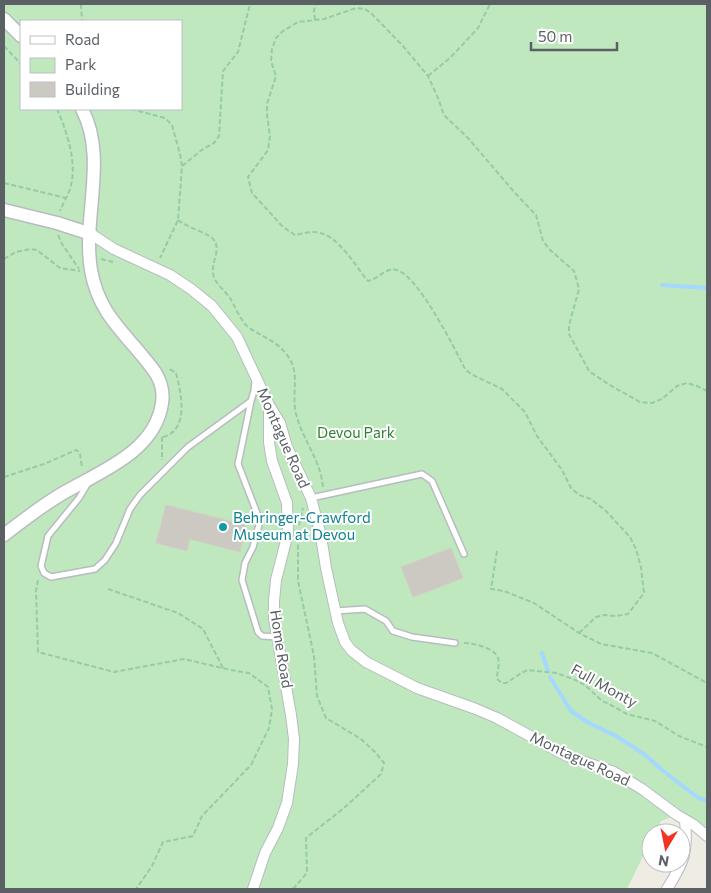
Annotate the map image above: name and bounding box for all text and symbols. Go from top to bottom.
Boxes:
legend [20,20,182,110]
scale bar [531,20,617,52]
text: 50 m [538,27,572,45]
text: Road [65,30,100,48]
text: Park [65,55,96,73]
text: Building [65,80,120,98]
street label: Montague Road [254,385,314,491]
park label: Devou Park [317,423,395,441]
place label: Behringer-Crawford Museum at Devou [233,508,371,543]
marker: Behringer-Crawford Museum at Devou [217,521,229,533]
street label: Home Road [267,608,297,689]
street label: Full Monty [568,660,641,711]
street label: Montague Road [528,727,633,789]
north arrow [641,823,691,873]
text: N [657,852,670,871]

